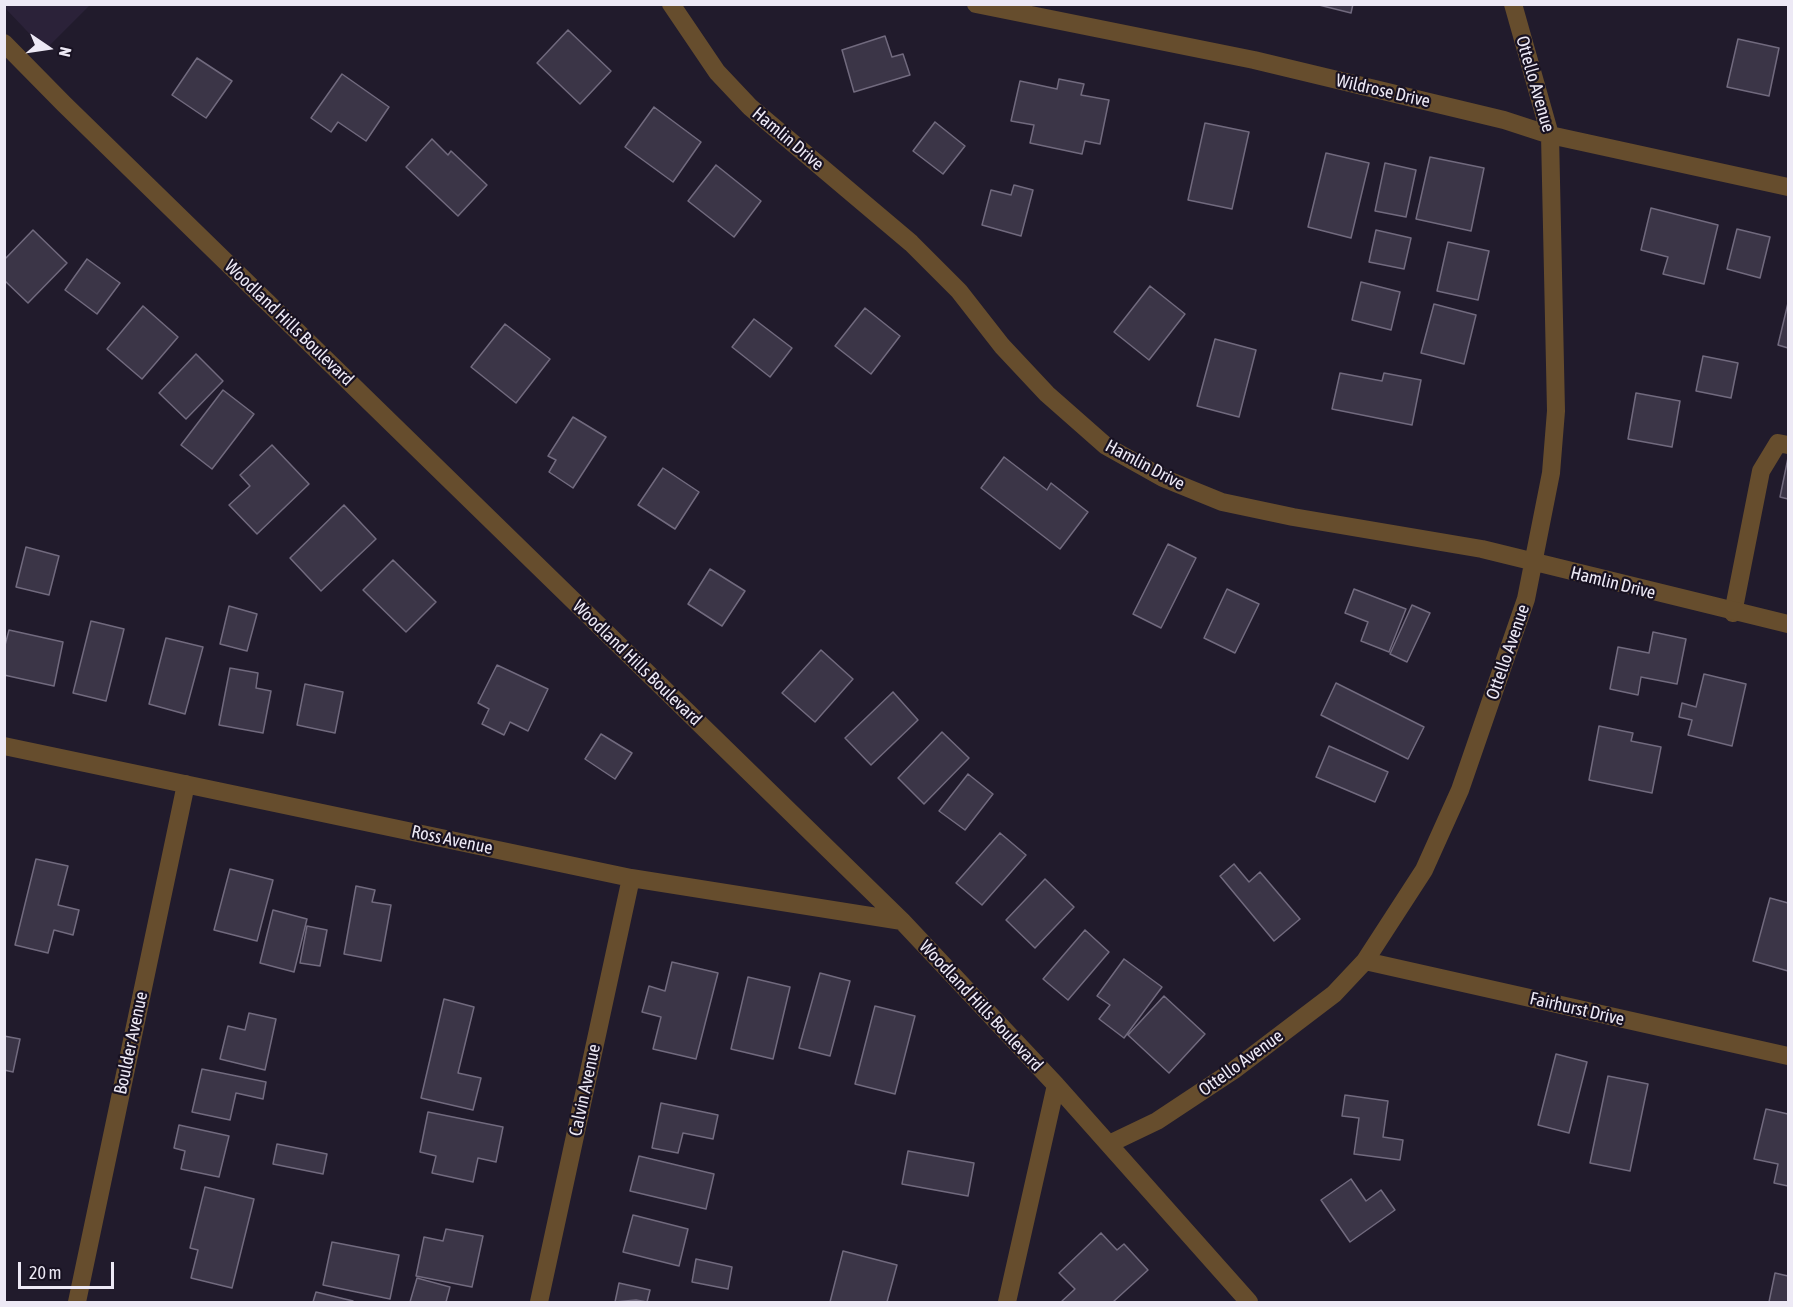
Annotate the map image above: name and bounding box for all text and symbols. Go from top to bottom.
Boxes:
north arrow [18,18,78,78]
street label: Ottello Avenue [1511,33,1559,135]
text: N [56,45,75,59]
street label: Wildrose Drive [1334,70,1432,112]
street label: Hamlin Drive [748,103,828,175]
street label: Woodland Hills Boulevard [220,256,358,390]
street label: Hamlin Drive [1102,435,1188,495]
street label: Hamlin Drive [1568,562,1658,604]
street label: Woodland Hills Boulevard [568,596,706,730]
street label: Ottello Avenue [1482,602,1534,702]
street label: Ross Avenue [409,821,495,859]
street label: Woodland Hills Boulevard [915,936,1047,1076]
street label: Fairhurst Drive [1528,988,1626,1030]
street label: Boulder Avenue [110,990,152,1096]
street label: Ottello Avenue [1195,1025,1287,1101]
street label: Calvin Avenue [565,1042,605,1138]
scale bar [21,1250,117,1288]
text: 20 m [29,1262,61,1283]

